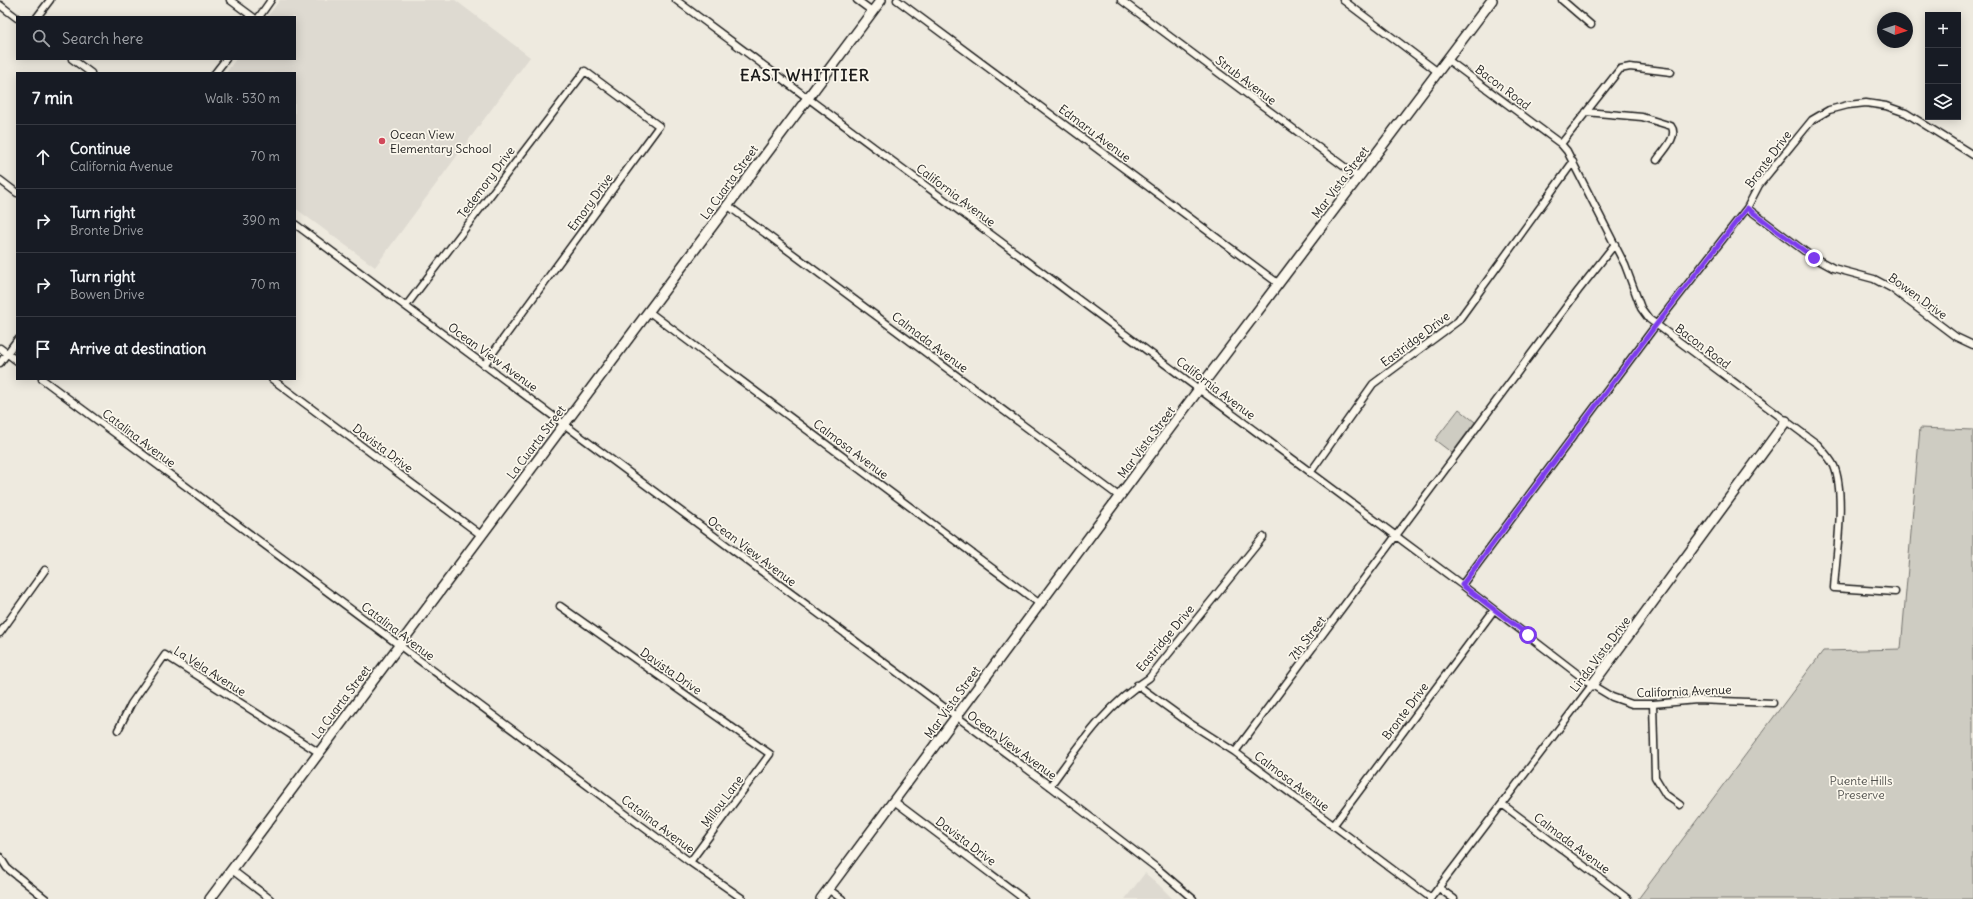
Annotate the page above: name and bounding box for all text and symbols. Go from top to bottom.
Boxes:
north arrow [1877,12,1913,48]
map controls [1925,12,1961,120]
button: + [1925,12,1961,48]
search box [16,16,296,60]
icon: search [30,27,52,49]
text: Search here [62,29,143,48]
button: − [1925,48,1961,84]
street label: Strub Avenue [1213,52,1279,108]
street label: Bacon Road [1472,61,1534,113]
district label: EAST WHITTIER [740,65,870,85]
button: layers [1925,84,1961,120]
text: 7 min [32,87,73,109]
text: Walk · 530 m [205,90,280,107]
street label: Edmaru Avenue [1056,101,1134,165]
place label: Ocean View Elementary School [390,127,491,156]
street label: Bronte Drive [1742,127,1794,191]
marker: Ocean View Elementary School [377,136,387,146]
text: Continue [70,139,131,158]
street label: La Cuarta Street [697,142,761,222]
street label: Tedemory Drive [454,143,518,221]
street label: Mar Vista Street [1308,143,1372,221]
icon: ahead [32,146,54,168]
text: 70 m [251,148,280,165]
text: California Avenue [70,158,173,175]
street label: California Avenue [914,160,998,230]
street label: Emory Drive [564,170,616,234]
text: Turn right [70,203,135,222]
icon: right [32,210,54,232]
text: 390 m [242,212,280,229]
text: Bronte Drive [70,222,144,239]
route end [1805,249,1823,267]
text: Turn right [70,267,135,286]
street label: Bowen Drive [1886,270,1950,322]
icon: right [32,274,54,296]
text: 70 m [251,276,280,293]
text: Bowen Drive [70,286,144,303]
street label: Calmada Avenue [889,308,971,376]
street label: Eastridge Drive [1378,308,1452,370]
street label: Ocean View Avenue [445,319,541,395]
street label: Bacon Road [1672,320,1734,372]
icon: arrive [32,338,54,360]
text: Arrive at destination [70,339,206,358]
street label: California Avenue [1174,353,1258,423]
street label: La Cuarta Street [503,402,569,482]
street label: Mar Vista Street [1114,403,1178,481]
street label: Catalina Avenue [99,406,179,470]
street label: Calmosa Avenue [811,416,891,482]
street label: Davista Drive [350,421,416,475]
street label: Ocean View Avenue [705,513,799,589]
street label: Catalina Avenue [358,599,438,663]
street label: Eastridge Drive [1133,602,1197,674]
street label: 7th Street [1285,613,1329,663]
street label: Linda Vista Drive [1567,613,1633,695]
route start [1519,626,1537,644]
street label: La Vela Avenue [171,643,249,699]
street label: Davista Drive [637,644,705,698]
street label: La Cuarta Street [308,662,374,742]
street label: Mar Vista Street [921,663,983,741]
street label: Bronte Drive [1379,679,1431,743]
street label: California Avenue [1636,682,1732,700]
street label: Ocean View Avenue [964,707,1060,783]
street label: Calmosa Avenue [1252,748,1332,814]
street label: Millou Lane [698,772,746,830]
park label: Puente Hills Preserve [1830,773,1892,802]
street label: Catalina Avenue [618,792,698,856]
street label: Calmada Avenue [1531,809,1613,877]
street label: Davista Drive [933,814,999,868]

